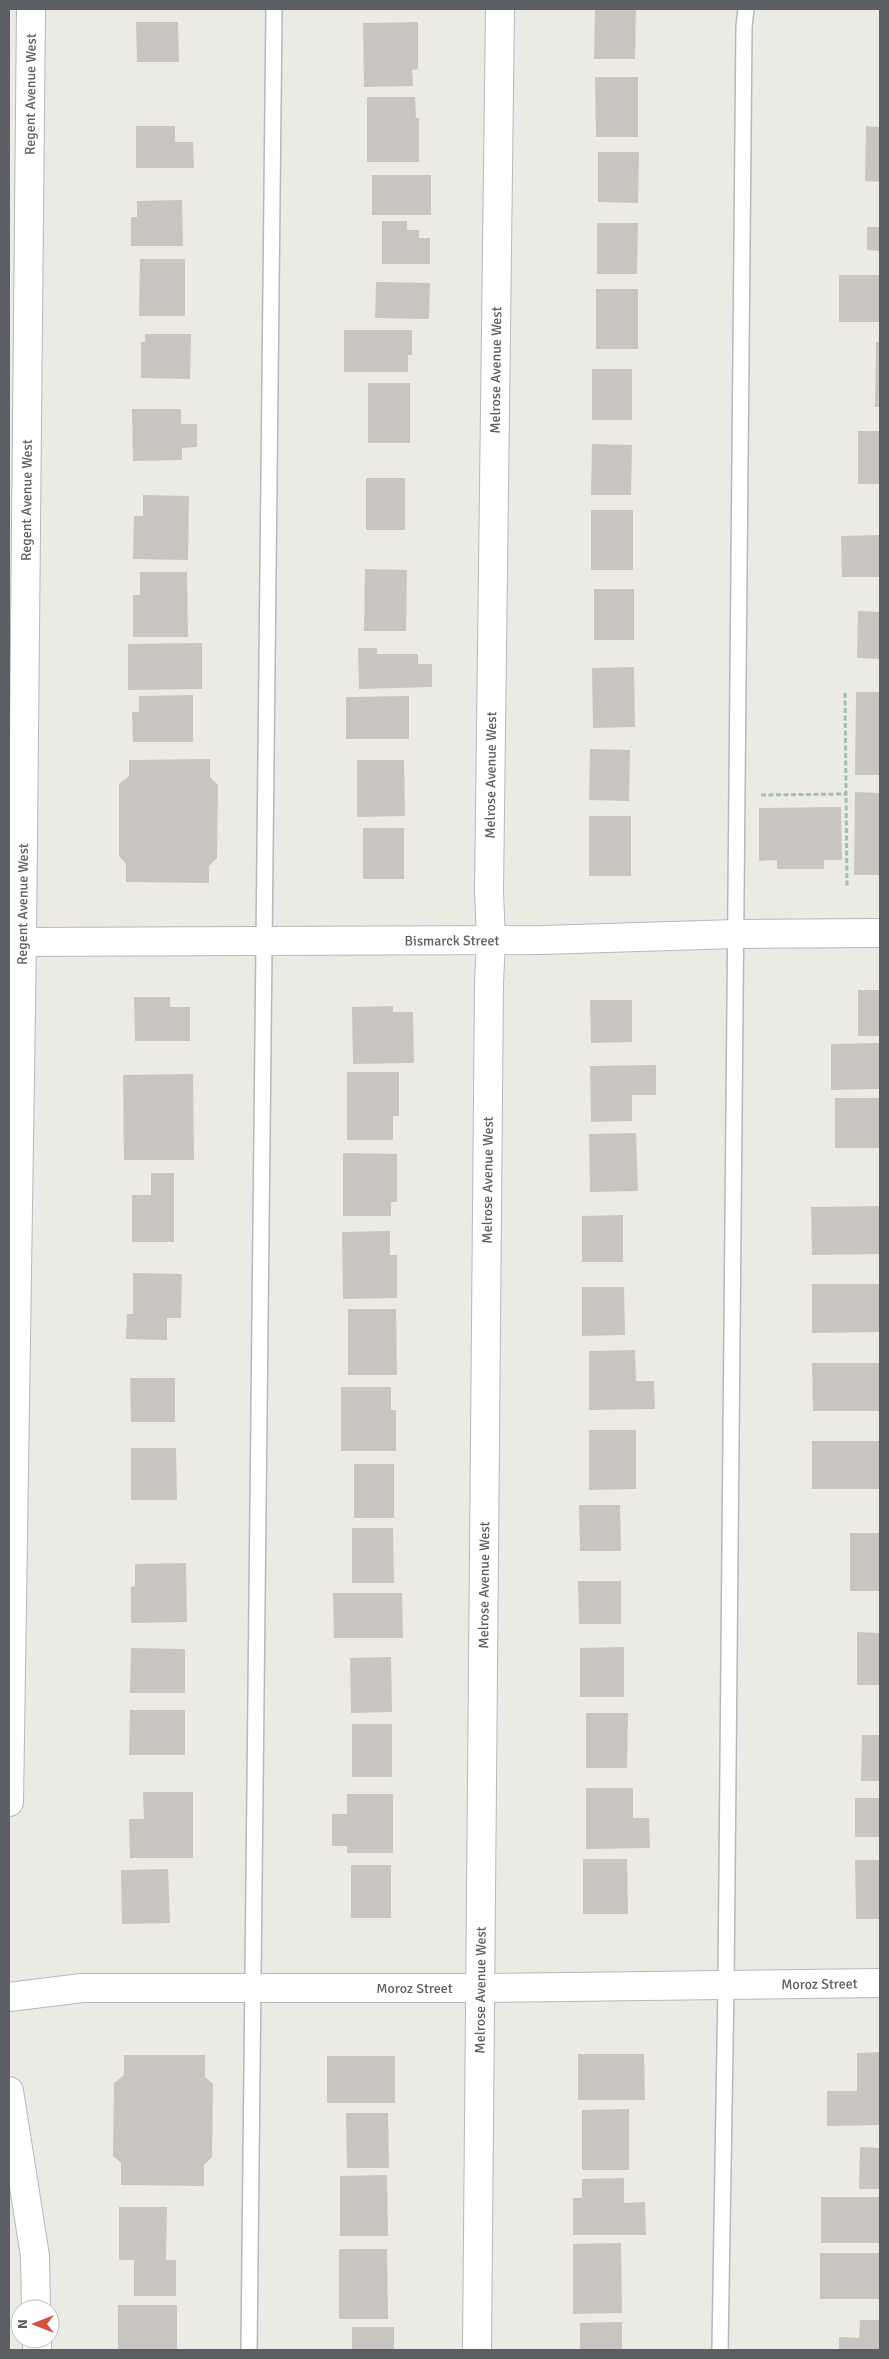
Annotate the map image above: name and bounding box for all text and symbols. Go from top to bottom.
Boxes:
street label: Regent Avenue West [21,33,39,155]
street label: Melrose Avenue West [486,306,505,434]
street label: Regent Avenue West [17,439,35,561]
street label: Melrose Avenue West [481,711,500,839]
street label: Regent Avenue West [13,843,31,965]
street label: Bismarck Street [405,932,500,949]
street label: Melrose Avenue West [478,1116,496,1244]
street label: Melrose Avenue West [475,1521,493,1649]
street label: Melrose Avenue West [471,1926,489,2054]
street label: Moroz Street [781,1975,858,1993]
street label: Moroz Street [376,1980,453,1997]
north arrow [10,2299,60,2349]
text: N [14,2319,31,2329]

